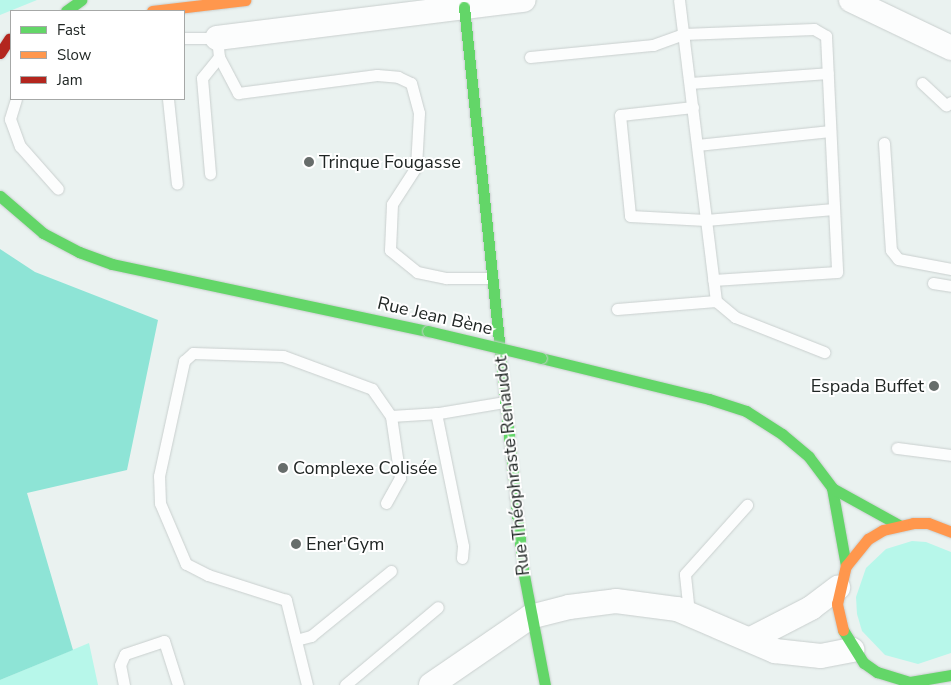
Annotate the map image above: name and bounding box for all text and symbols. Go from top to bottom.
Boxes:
legend [10,10,185,100]
text: Fast [57,20,85,40]
text: Slow [57,45,91,65]
text: Jam [57,70,83,90]
place label: Trinque Fougasse [319,151,461,173]
marker: Trinque Fougasse [303,156,315,168]
street label: Rue Jean Bène [375,292,495,340]
street label: Rue Théophraste Renaudot [490,355,534,577]
place label: Espada Buffet [811,375,924,397]
marker: Espada Buffet [928,380,940,392]
place label: Complexe Colisée [293,457,437,479]
marker: Complexe Colisée [277,462,289,474]
place label: Ener'Gym [306,533,384,555]
marker: Ener'Gym [290,538,302,550]

